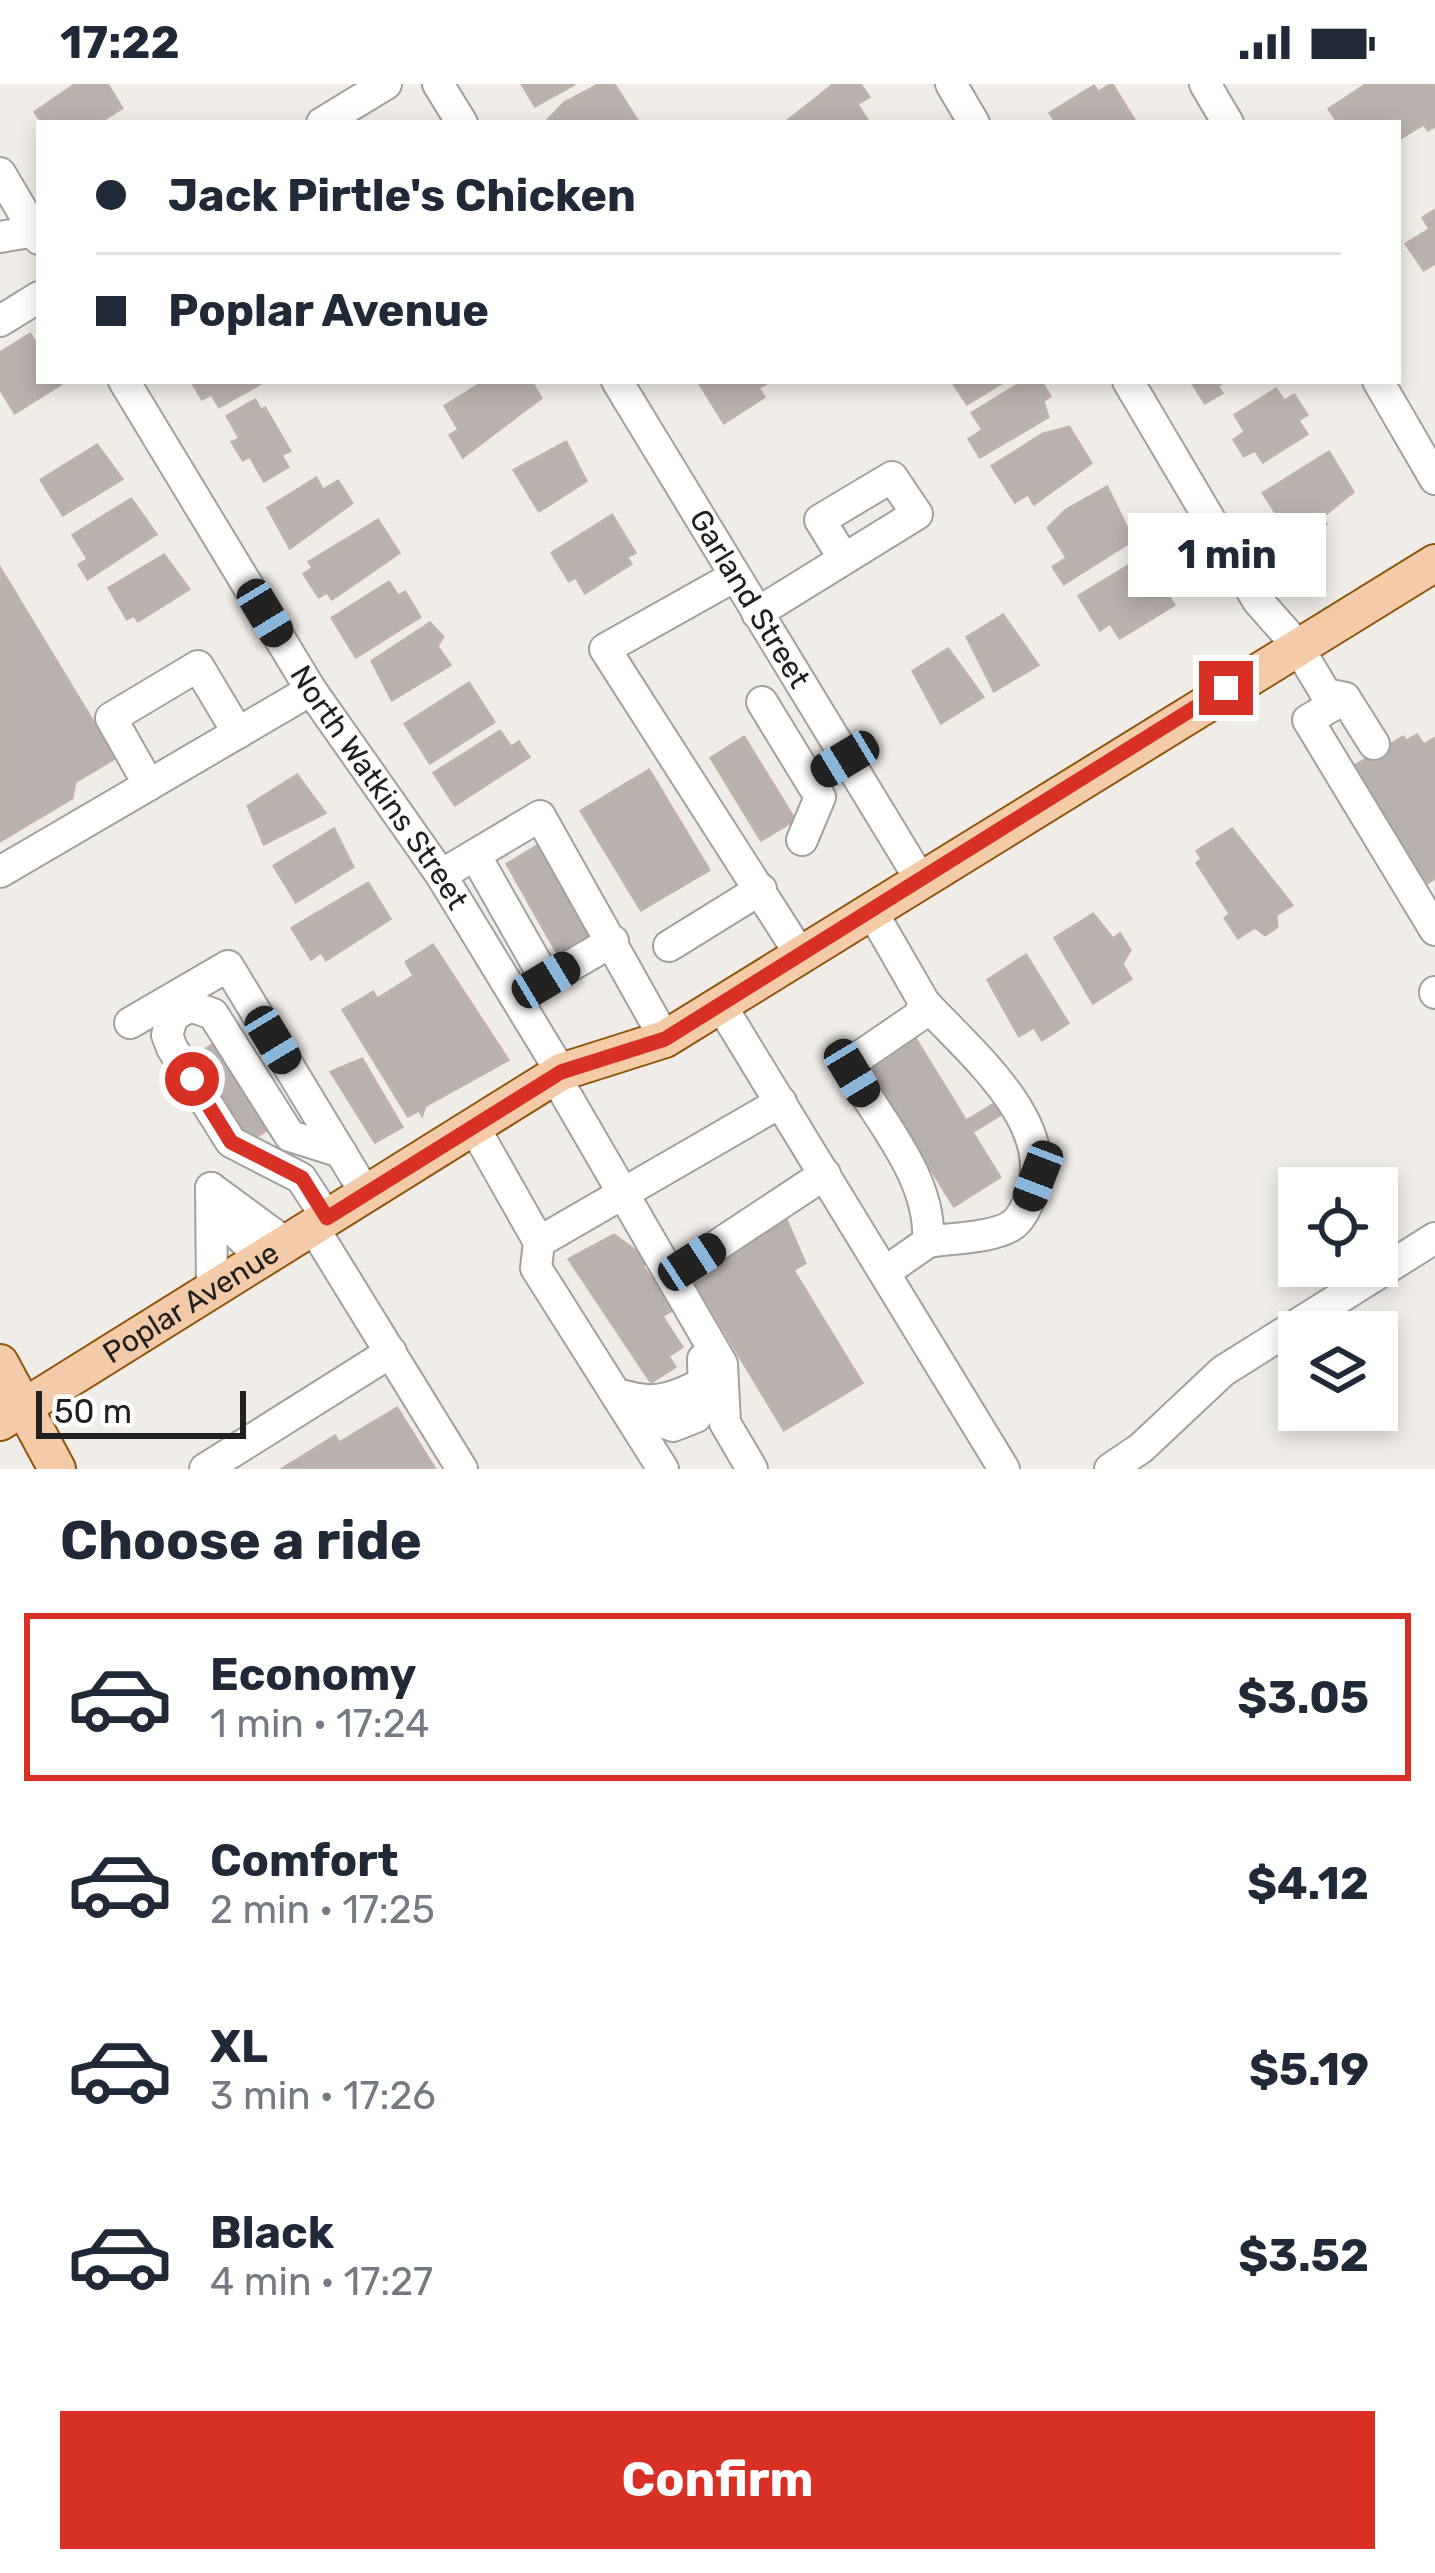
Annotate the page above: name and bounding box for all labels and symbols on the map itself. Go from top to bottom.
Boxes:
street label: Garland Street [682,503,818,695]
callout: 1 min [1127,514,1325,598]
car [231,573,299,653]
street label: North Watkins Street [282,659,476,916]
route end [1199,661,1253,715]
car [805,725,885,793]
car [506,946,586,1014]
car [239,1000,307,1080]
car [818,1033,886,1113]
route start [165,1052,219,1106]
car [1008,1136,1068,1216]
car [652,1227,732,1297]
street label: Poplar Avenue [96,1235,285,1371]
scale bar [36,1385,246,1438]

